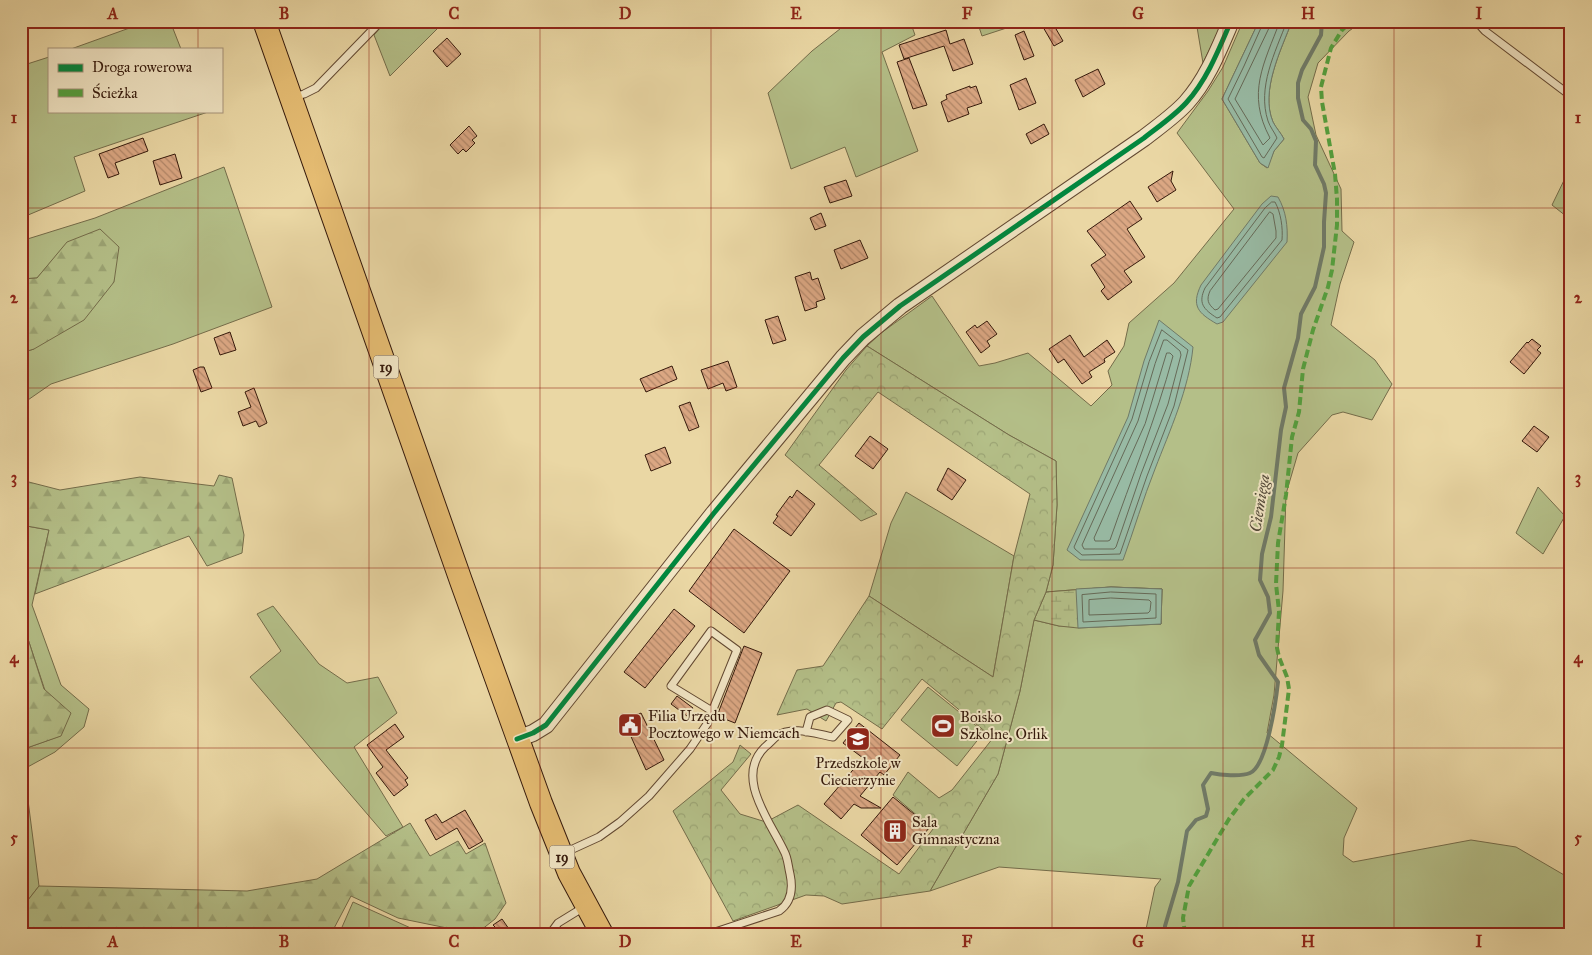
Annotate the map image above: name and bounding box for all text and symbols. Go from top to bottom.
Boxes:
text: A [107,4,119,23]
text: B [279,4,289,23]
text: C [449,4,460,23]
text: D [619,4,632,23]
text: E [790,4,802,23]
text: F [962,4,973,23]
text: G [1132,4,1144,23]
text: H [1301,4,1315,23]
text: I [1476,4,1483,23]
legend [48,48,222,112]
text: Droga rowerowa [92,58,193,76]
text: Ścieżka [92,83,138,102]
text: 1 [11,108,18,127]
text: 1 [1575,108,1582,127]
text: 2 [10,288,19,307]
text: 2 [1574,288,1583,307]
road number: 19 [374,356,398,378]
text: 3 [11,468,17,488]
text: 3 [1575,468,1581,488]
water label: Ciemięga [1246,472,1273,533]
text: 4 [10,648,20,668]
text: 4 [1574,648,1584,668]
place label: Filia Urzędu Pocztowego w Niemcach [648,707,801,742]
place label: Boisko Szkolne, Orlik [960,708,1048,743]
public building icon: Filia Urzędu Pocztowego w Niemcach [617,712,643,738]
sports icon: Boisko Szkolne, Orlik [930,713,956,739]
school or university icon: Przedszkole w Ciecierzynie [845,726,871,752]
place label: Przedszkole w Ciecierzynie [816,754,901,789]
place label: Sala Gimnastyczna [912,813,1000,848]
building icon: Sala Gimnastyczna [882,818,908,844]
text: 5 [10,828,18,847]
text: 5 [1574,828,1582,847]
road number: 19 [550,846,574,869]
text: A [107,932,119,951]
text: B [279,932,289,951]
text: C [449,932,460,951]
text: D [619,932,632,951]
text: E [790,932,802,951]
text: F [962,932,973,951]
text: G [1132,932,1144,951]
text: H [1301,932,1315,951]
text: I [1476,932,1483,951]

